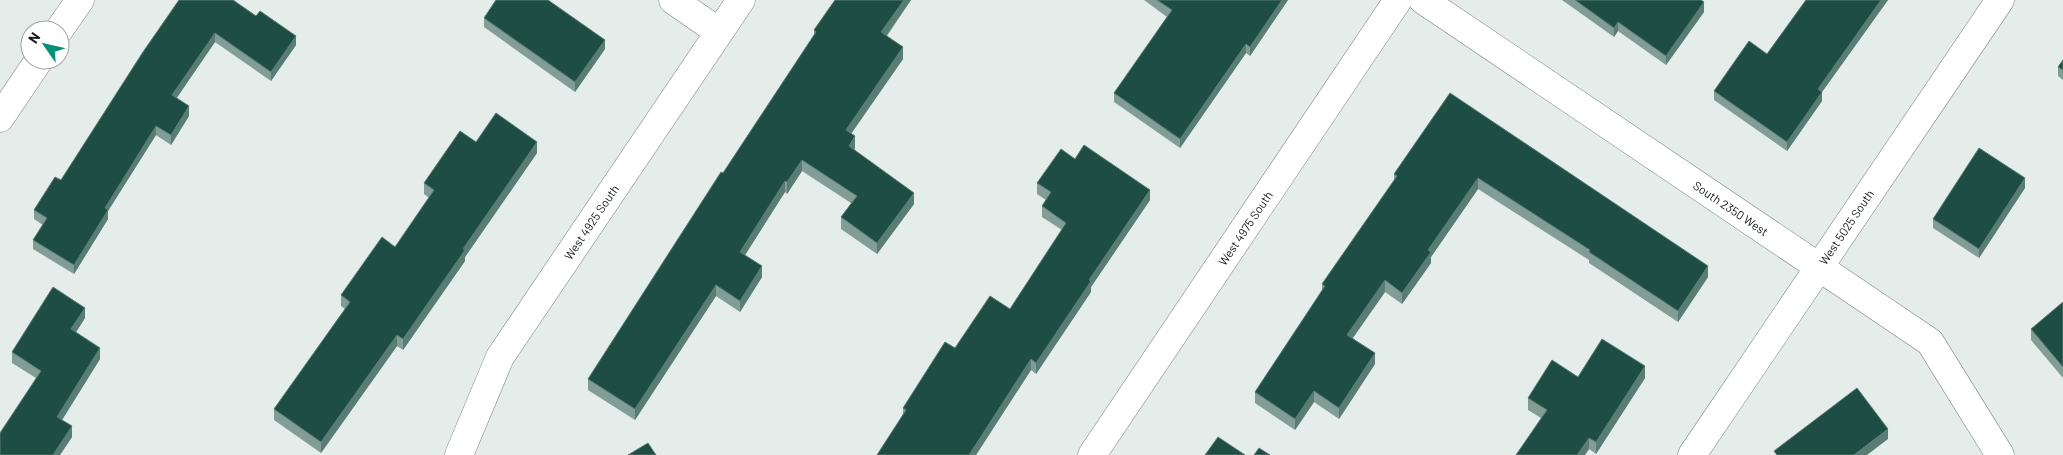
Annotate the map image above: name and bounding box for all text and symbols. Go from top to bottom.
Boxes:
north arrow [20,20,70,70]
text: N [24,29,43,46]
street label: South 2350 West [1691,178,1771,238]
street label: West 4925 South [561,182,621,262]
street label: West 5025 South [1816,187,1876,267]
street label: West 4975 South [1215,188,1275,268]

